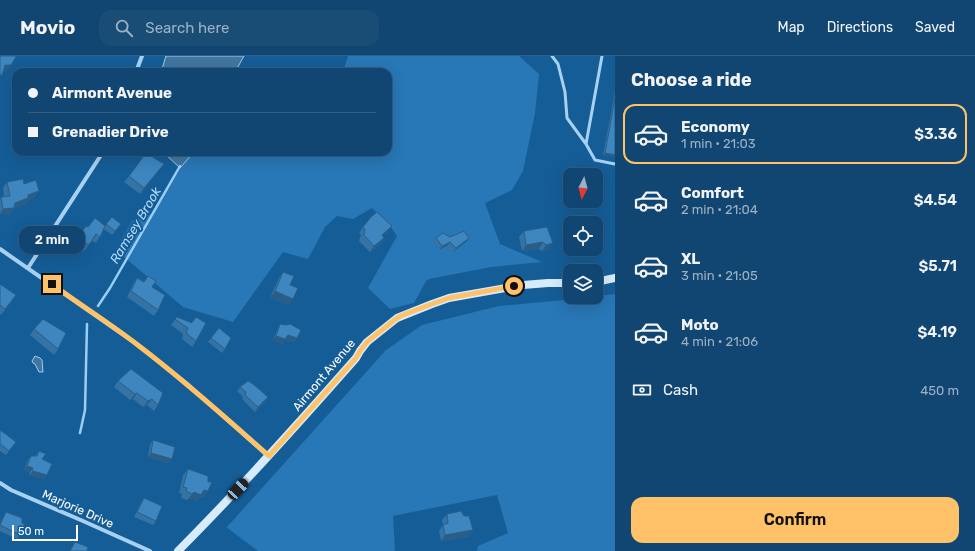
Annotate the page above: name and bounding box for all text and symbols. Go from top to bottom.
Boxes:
search box [99,10,379,46]
text: Movio [20,16,75,39]
icon: search [113,17,135,39]
text: Search here [145,19,229,37]
text: Map [778,19,805,36]
text: Directions [827,19,893,36]
text: Saved [915,19,955,36]
text: Choose a ride [631,69,752,91]
text: Airmont Avenue [52,84,172,102]
icon: car [633,116,669,152]
text: Economy [681,118,750,136]
text: Grenadier Drive [52,123,169,141]
text: $3.36 [914,125,957,143]
text: 1 min · 21:03 [681,136,756,151]
north arrow [563,168,603,208]
map controls [563,168,603,304]
icon: car [633,182,669,218]
water label: Ramsey Brook [107,184,164,266]
text: Comfort [681,184,744,202]
text: $4.54 [914,191,957,209]
text: 2 min · 21:04 [681,202,758,217]
button: locate [563,216,603,256]
callout: 2 min [19,226,85,254]
text: 2 min [35,232,69,247]
icon: car [633,248,669,284]
text: XL [681,250,700,268]
text: $5.71 [919,257,957,275]
button: layers [563,264,603,304]
text: 3 min · 21:05 [681,268,758,283]
route end [43,275,61,293]
route start [505,277,523,295]
icon: car [633,314,669,350]
text: Moto [681,316,719,334]
text: $4.19 [918,323,957,341]
text: 4 min · 21:06 [681,334,758,349]
street label: Airmont Avenue [290,336,358,414]
icon: cash [631,379,653,401]
text: Cash [663,381,698,399]
text: 450 m [920,383,959,398]
car [225,476,251,502]
street label: Marjorie Drive [40,487,116,531]
button: Confirm [631,497,959,543]
scale bar [12,523,78,542]
text: 50 m [18,525,44,538]

